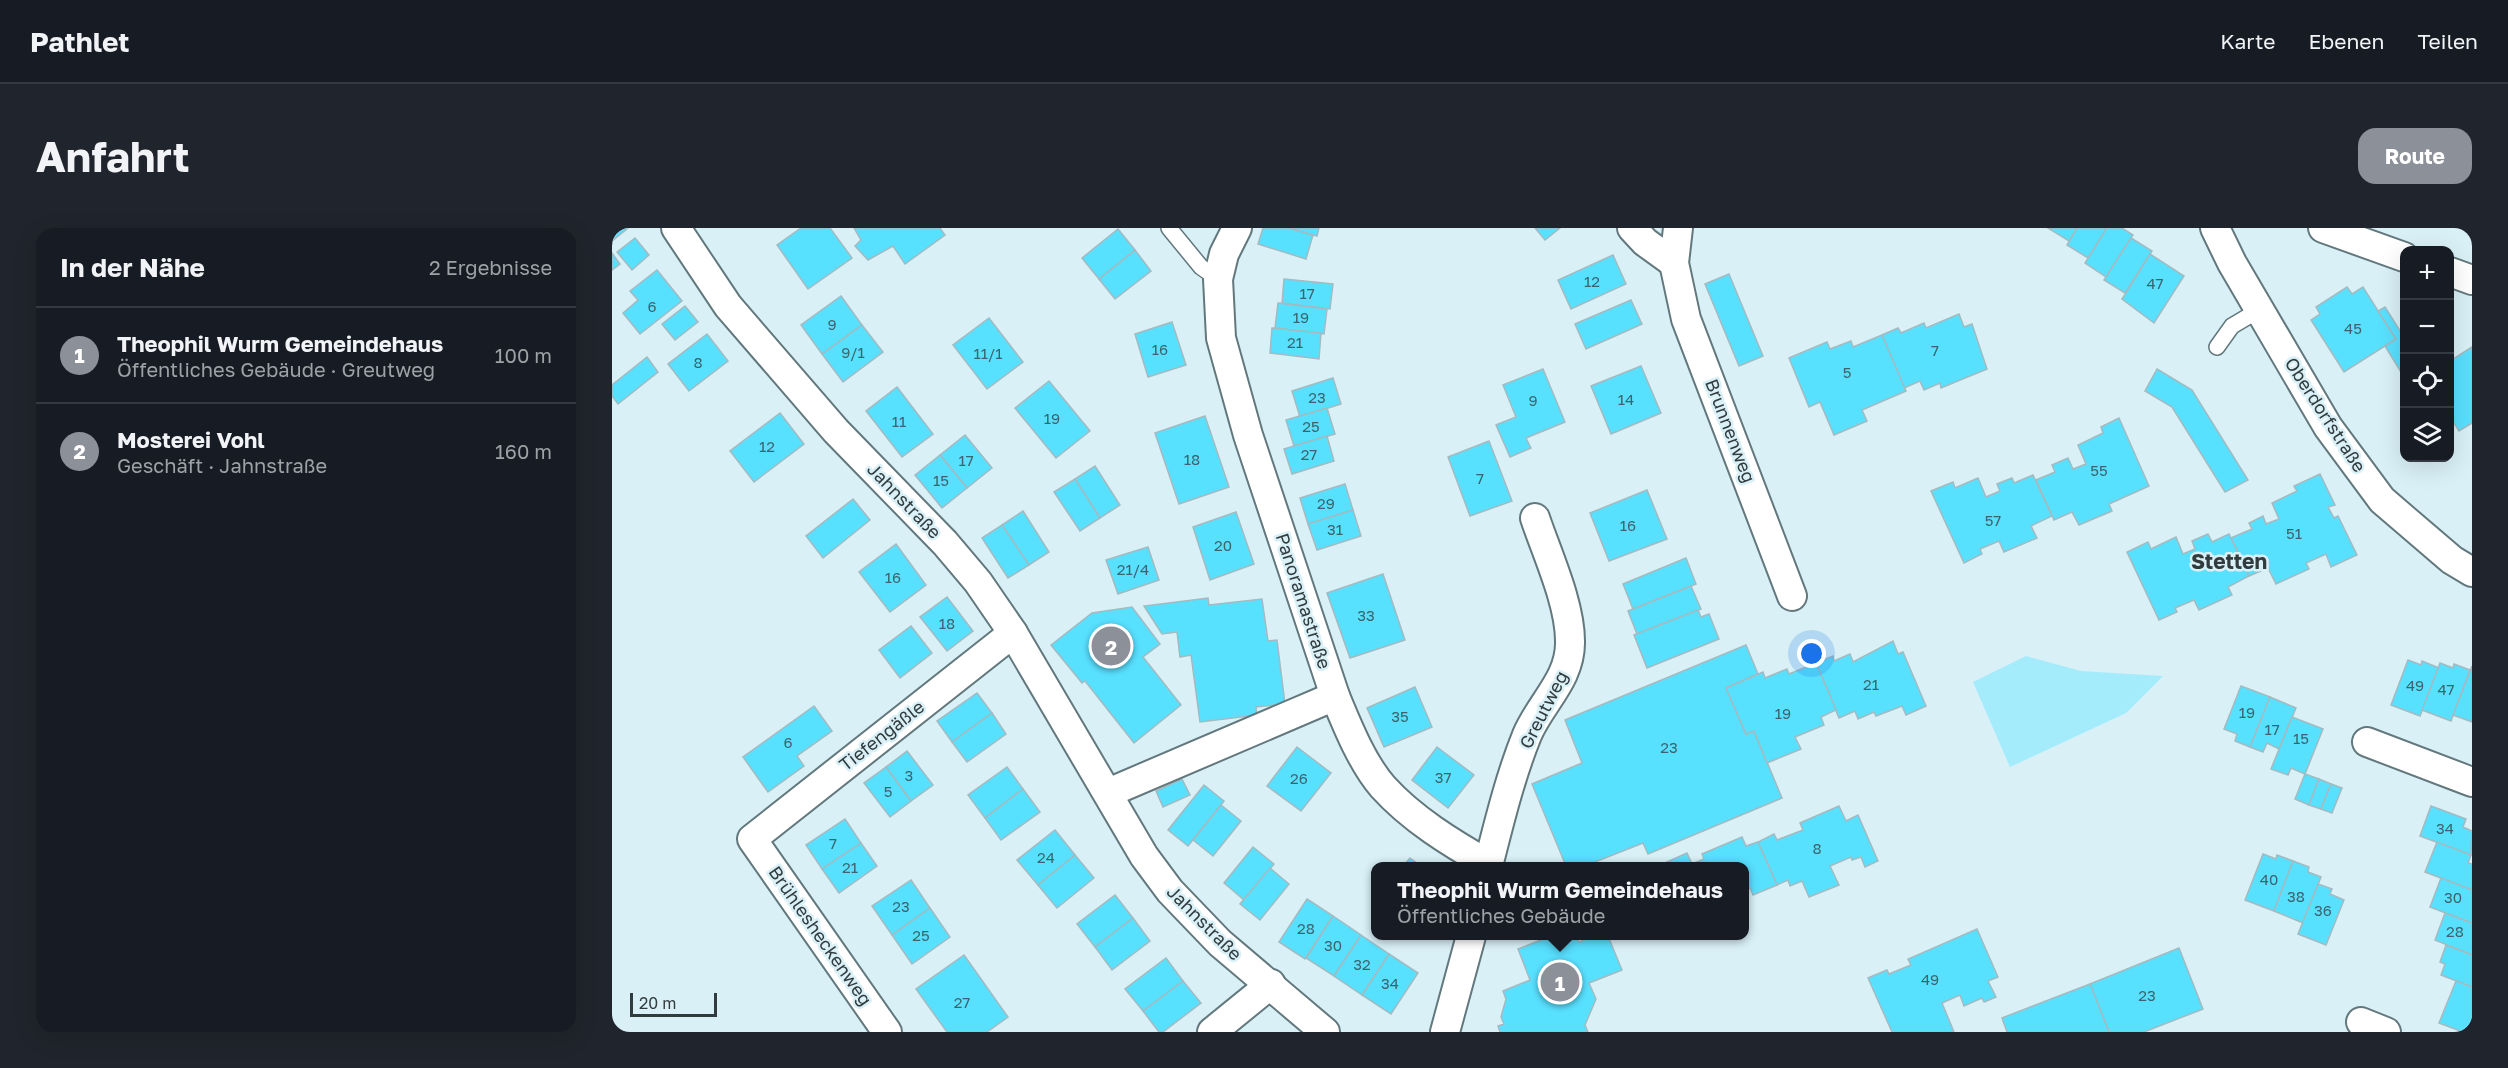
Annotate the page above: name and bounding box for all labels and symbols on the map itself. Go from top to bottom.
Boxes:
house number: 12 [1584,272,1600,290]
house number: 47 [2146,274,2164,292]
house number: 17 [1299,284,1315,302]
house number: 6 [647,297,657,315]
house number: 19 [1293,308,1309,326]
house number: 9 [827,315,837,333]
house number: 45 [2344,319,2362,337]
house number: 21 [1287,333,1303,351]
house number: 16 [1152,340,1168,358]
house number: 7 [1931,341,1939,359]
house number: 9/1 [841,343,865,361]
house number: 11/1 [973,344,1003,362]
house number: 8 [693,353,703,371]
street label: Oberdorfstraße [2281,353,2371,476]
house number: 5 [1843,363,1851,381]
street label: Brunnenweg [1701,376,1761,486]
house number: 23 [1308,388,1326,406]
house number: 14 [1618,390,1634,408]
house number: 9 [1528,391,1538,409]
house number: 19 [1044,409,1060,427]
house number: 11 [892,412,906,430]
house number: 25 [1302,417,1320,435]
house number: 12 [759,437,775,455]
house number: 27 [1301,445,1317,463]
house number: 18 [1184,450,1200,468]
house number: 17 [958,451,974,469]
street label: Jahnstraße [863,458,946,543]
house number: 55 [2090,461,2108,479]
house number: 7 [1476,469,1484,487]
house number: 15 [933,471,949,489]
house number: 29 [1317,494,1335,512]
house number: 57 [1985,511,2001,529]
house number: 16 [1620,516,1636,534]
house number: 31 [1327,520,1343,538]
house number: 51 [2286,524,2302,542]
street label: Panoramastraße [1272,530,1336,671]
house number: 20 [1214,536,1232,554]
district label: Stetten [2191,548,2267,574]
house number: 21/4 [1117,560,1149,578]
house number: 16 [885,568,901,586]
house number: 33 [1357,606,1375,624]
house number: 18 [939,614,955,632]
pin: 2 [1092,624,1130,668]
your location [1797,639,1826,668]
street label: Greutweg [1514,667,1572,752]
house number: 21 [1863,675,1879,693]
house number: 49 [2406,676,2424,694]
house number: 47 [2437,680,2455,698]
street label: Tiefengäßle [834,695,928,775]
house number: 19 [2239,703,2255,721]
house number: 19 [1775,704,1791,722]
house number: 35 [1391,707,1409,725]
house number: 17 [2264,720,2280,738]
house number: 15 [2293,729,2309,747]
house number: 6 [783,733,793,751]
house number: 23 [1660,738,1678,756]
house number: 3 [905,766,913,784]
house number: 37 [1435,768,1451,786]
house number: 26 [1290,769,1308,787]
house number: 5 [884,782,892,800]
house number: 34 [2436,819,2454,837]
house number: 7 [829,834,837,852]
house number: 8 [1812,839,1822,857]
house number: 24 [1037,848,1055,866]
house number: 21 [842,858,858,876]
street label: Brühlesheckenweg [764,862,877,1009]
house number: 40 [2260,870,2278,888]
street label: Jahnstraße [1163,880,1247,964]
house number: 38 [2287,887,2305,905]
house number: 30 [2444,888,2462,906]
house number: 23 [892,897,910,915]
house number: 36 [2314,901,2332,919]
house number: 28 [1297,919,1315,937]
house number: 28 [2446,922,2464,940]
house number: 25 [912,926,930,944]
house number: 30 [1324,936,1342,954]
house number: 32 [1353,955,1371,973]
pin: 1 [1540,960,1580,1005]
house number: 49 [1921,970,1939,988]
house number: 34 [1381,974,1399,992]
house number: 23 [2138,986,2156,1004]
scale bar [630,990,717,1018]
house number: 27 [954,993,970,1011]

